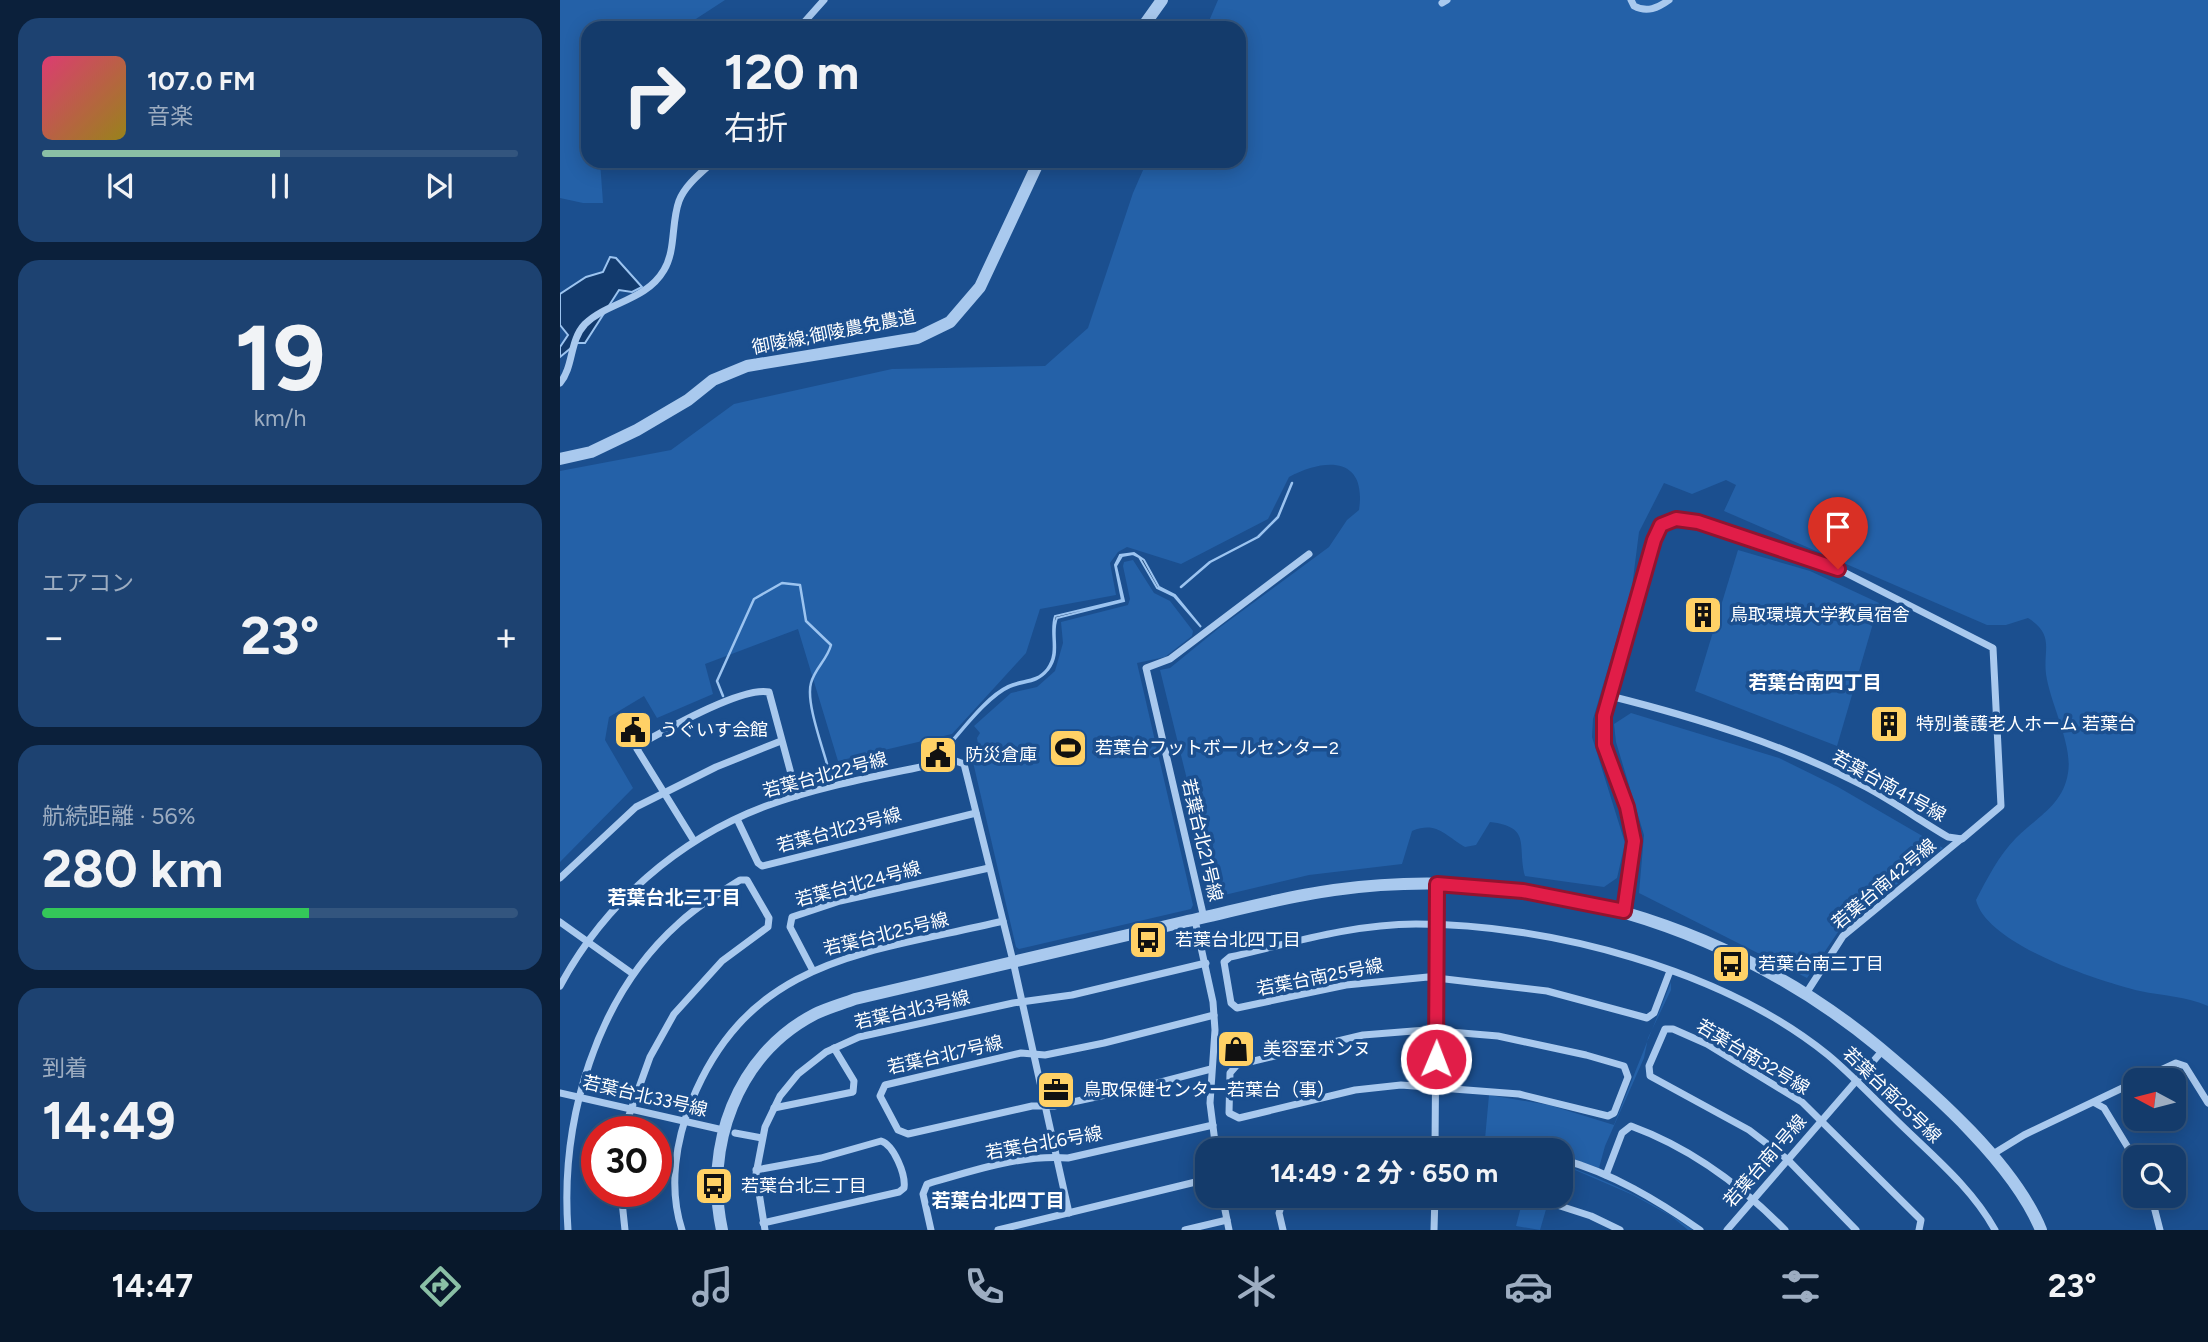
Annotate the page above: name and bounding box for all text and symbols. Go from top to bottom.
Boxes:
text: 120 m [724,42,859,101]
icon: right [609,49,700,140]
text: 107.0 FM [147,65,255,97]
text: 音楽 [147,102,193,130]
text: 右折 [724,109,788,147]
icon: previous [102,167,140,205]
icon: pause [261,167,299,205]
icon: next [420,167,458,205]
text: 19 [234,304,326,413]
street label: 御陵線;御陵農免農道 [750,305,918,359]
text: km/h [254,404,306,432]
pin [1808,497,1868,569]
icon: arrive [1819,508,1857,546]
text: エアコン [42,569,134,597]
building icon: 鳥取環境大学教員宿舎 [1682,594,1724,636]
place label: 鳥取環境大学教員宿舎 [1730,604,1910,626]
text: 23° [241,605,319,667]
text: − [42,614,66,660]
text: + [494,614,518,660]
district label: 若葉台南四丁目 [1748,671,1882,694]
building icon: 特別養護老人ホーム 若葉台 [1868,703,1910,745]
public building icon: うぐいす会館 [612,709,654,751]
place label: 特別養護老人ホーム 若葉台 [1916,713,2136,735]
place label: うぐいす会館 [660,719,768,741]
sports icon: 若葉台フットボールセンター2 [1047,727,1089,769]
public building icon: 防災倉庫 [917,734,959,776]
place label: 若葉台フットボールセンター2 [1095,737,1339,759]
place label: 防災倉庫 [965,744,1037,766]
street label: 若葉台南41号線 [1828,746,1950,826]
street label: 若葉台北22号線 [760,748,890,802]
street label: 若葉台北21号線 [1177,776,1227,904]
text: 航続距離 · 56% [42,802,196,830]
street label: 若葉台北23号線 [774,803,904,857]
street label: 若葉台南42号線 [1827,834,1941,934]
text: 280 km [42,838,223,900]
street label: 若葉台北24号線 [793,857,923,911]
district label: 若葉台北三丁目 [607,886,741,909]
street label: 若葉台北25号線 [821,908,951,960]
bus stop icon: 若葉台北四丁目 [1127,919,1169,961]
place label: 若葉台北四丁目 [1175,929,1301,951]
bus stop icon: 若葉台南三丁目 [1710,943,1752,985]
place label: 若葉台南三丁目 [1758,953,1884,975]
street label: 若葉台南25号線 [1255,954,1385,1000]
street label: 若葉台北3号線 [852,986,972,1034]
street label: 若葉台南32号線 [1693,1015,1813,1099]
position arrow [1399,1022,1473,1096]
shop icon: 美容室ボンヌ [1215,1028,1257,1070]
street label: 若葉台北7号線 [885,1031,1005,1079]
place label: 美容室ボンヌ [1263,1038,1371,1060]
street label: 若葉台南25号線 [1838,1042,1946,1148]
text: 到着 [42,1054,88,1082]
north arrow [2123,1068,2186,1130]
map controls [2123,1068,2186,1208]
office icon: 鳥取保健センター若葉台（事） [1035,1069,1077,1111]
street label: 若葉台北33号線 [580,1071,710,1121]
place label: 鳥取保健センター若葉台（事） [1083,1079,1335,1101]
text: 14:49 [42,1090,176,1152]
street label: 若葉台南1号線 [1719,1110,1811,1212]
speed limit sign: 30 [581,1116,672,1207]
street label: 若葉台北6号線 [984,1122,1104,1164]
button: search [2123,1145,2186,1208]
text: 14:49 · 2 分 · 650 m [1270,1157,1498,1189]
bus stop icon: 若葉台北三丁目 [693,1165,735,1207]
place label: 若葉台北三丁目 [741,1175,867,1197]
district label: 若葉台北四丁目 [931,1189,1065,1212]
icon: directions [416,1262,465,1311]
icon: music [688,1262,737,1311]
icon: phone [960,1262,1009,1311]
icon: climate [1232,1262,1281,1311]
icon: car [1504,1262,1553,1311]
icon: filters [1776,1262,1825,1311]
text: 14:47 [112,1267,193,1305]
text: 23° [2048,1267,2096,1305]

